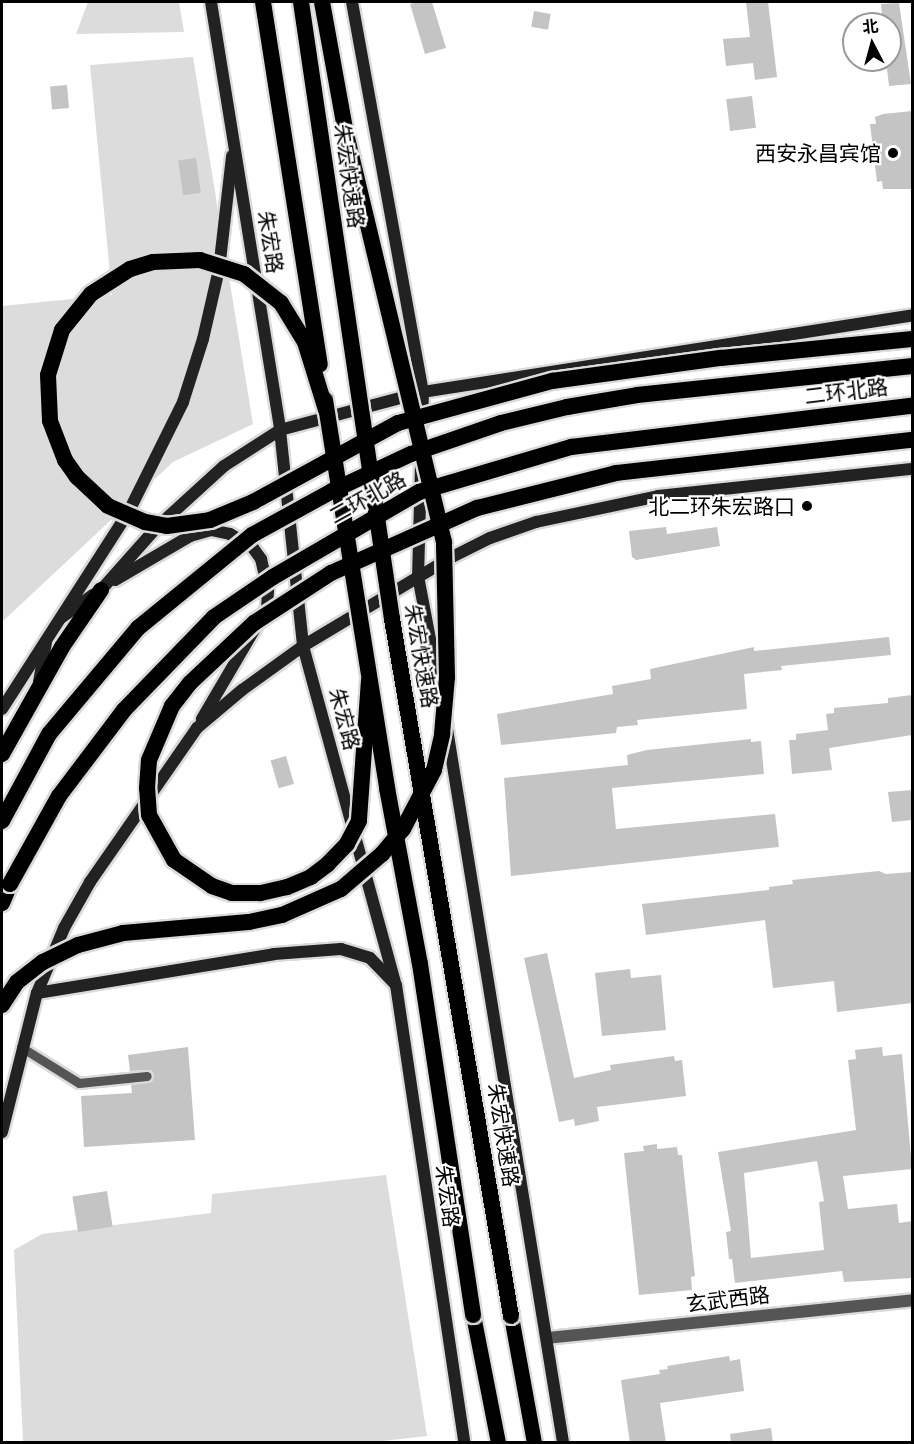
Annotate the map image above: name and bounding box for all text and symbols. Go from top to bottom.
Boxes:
north arrow [842,12,902,72]
text: 北 [861,14,879,38]
street label: 朱宏快速路 [330,122,370,230]
place label: 西安永昌宾馆 [755,140,881,166]
marker: 西安永昌宾馆 [886,146,900,160]
street label: 朱宏路 [254,209,288,275]
street label: 二环北路 [803,373,889,409]
street label: 二环北路 [324,466,410,528]
place label: 北二环朱宏路口 [648,493,795,519]
marker: 北二环朱宏路口 [800,499,814,513]
street label: 朱宏快速路 [400,602,444,710]
street label: 朱宏路 [325,685,365,753]
street label: 朱宏快速路 [483,1081,525,1189]
street label: 朱宏路 [431,1163,465,1229]
street label: 玄武西路 [685,1281,771,1317]

